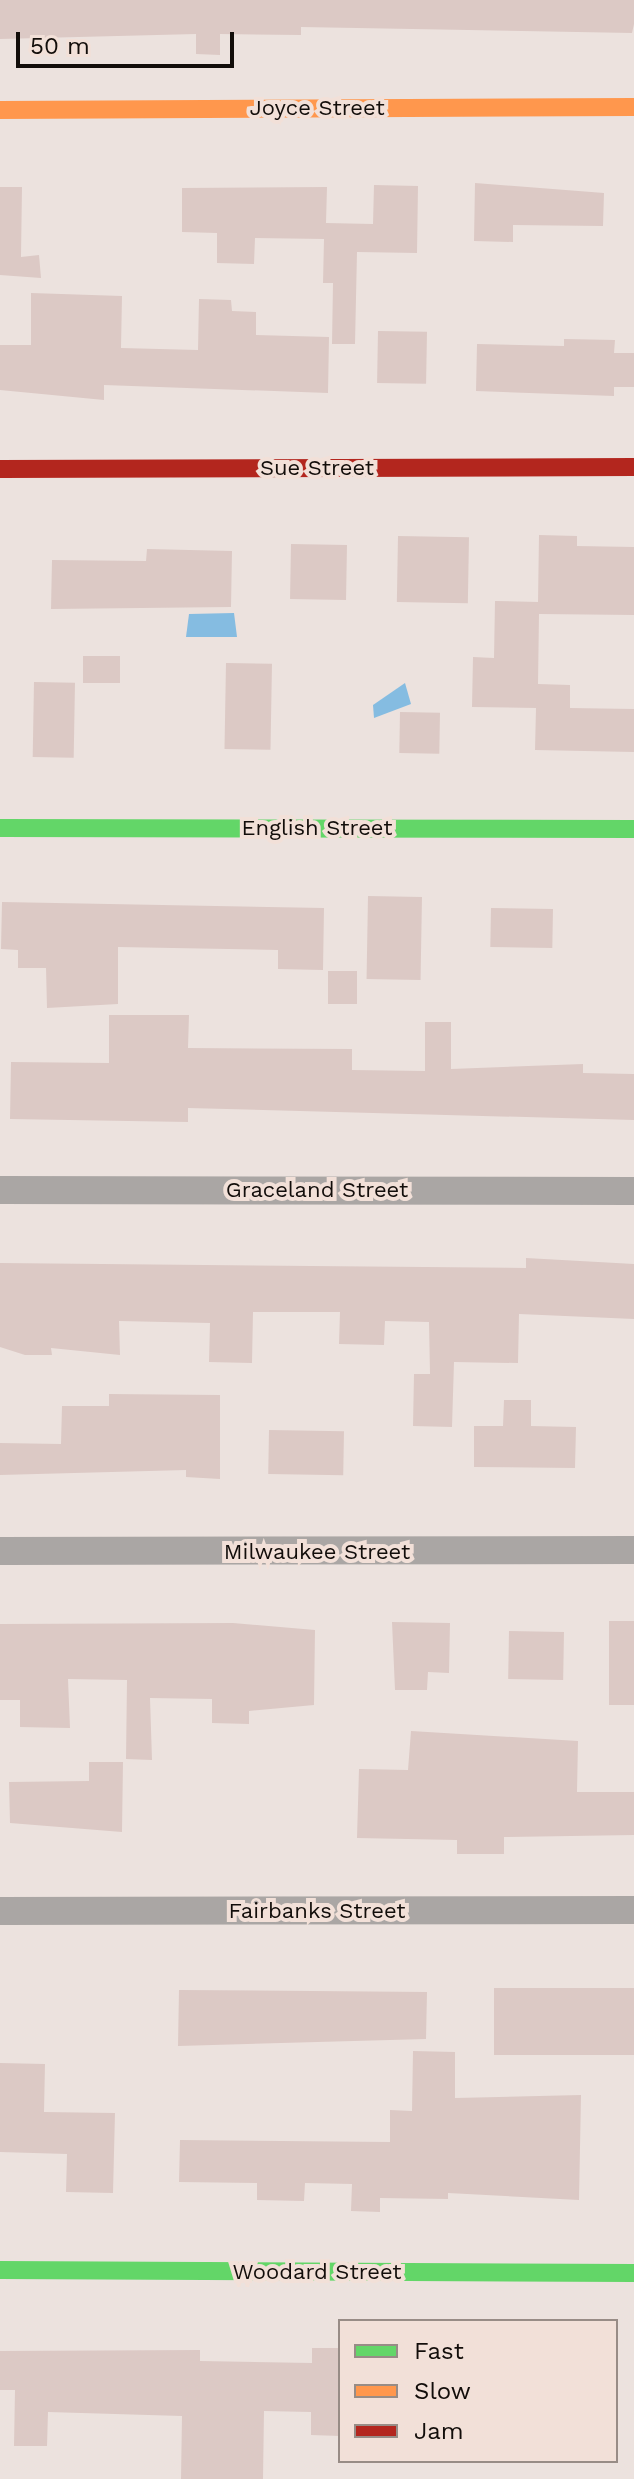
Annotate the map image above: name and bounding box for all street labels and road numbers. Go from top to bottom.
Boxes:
street label: Joyce Street [249,95,385,121]
street label: Sue Street [260,455,374,481]
street label: English Street [242,815,392,841]
street label: Graceland Street [226,1177,408,1203]
street label: Milwaukee Street [224,1539,410,1565]
street label: Fairbanks Street [229,1898,405,1924]
street label: Woodard Street [232,2259,402,2285]

